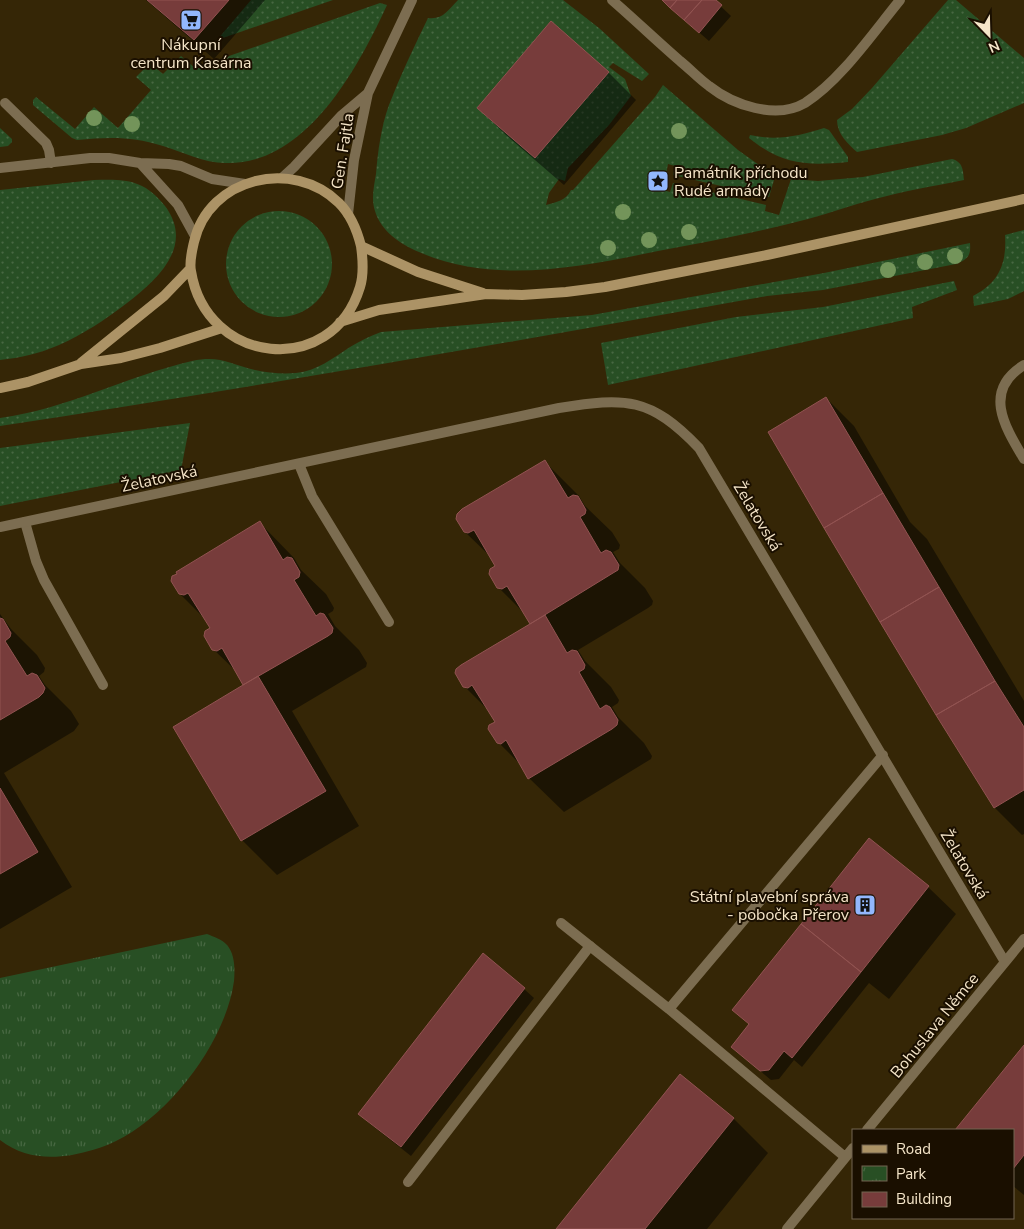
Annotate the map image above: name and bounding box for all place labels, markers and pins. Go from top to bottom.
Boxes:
supermarket icon: Nákupní centrum Kasárna [179,8,203,32]
place label: Nákupní centrum Kasárna [131,34,251,74]
place label: Památník příchodu Rudé armády [674,162,808,202]
place icon: Památník příchodu Rudé armády [646,169,670,193]
place label: Státní plavební správa - pobočka Přerov [690,886,850,926]
building icon: Státní plavební správa - pobočka Přerov [853,893,877,917]

